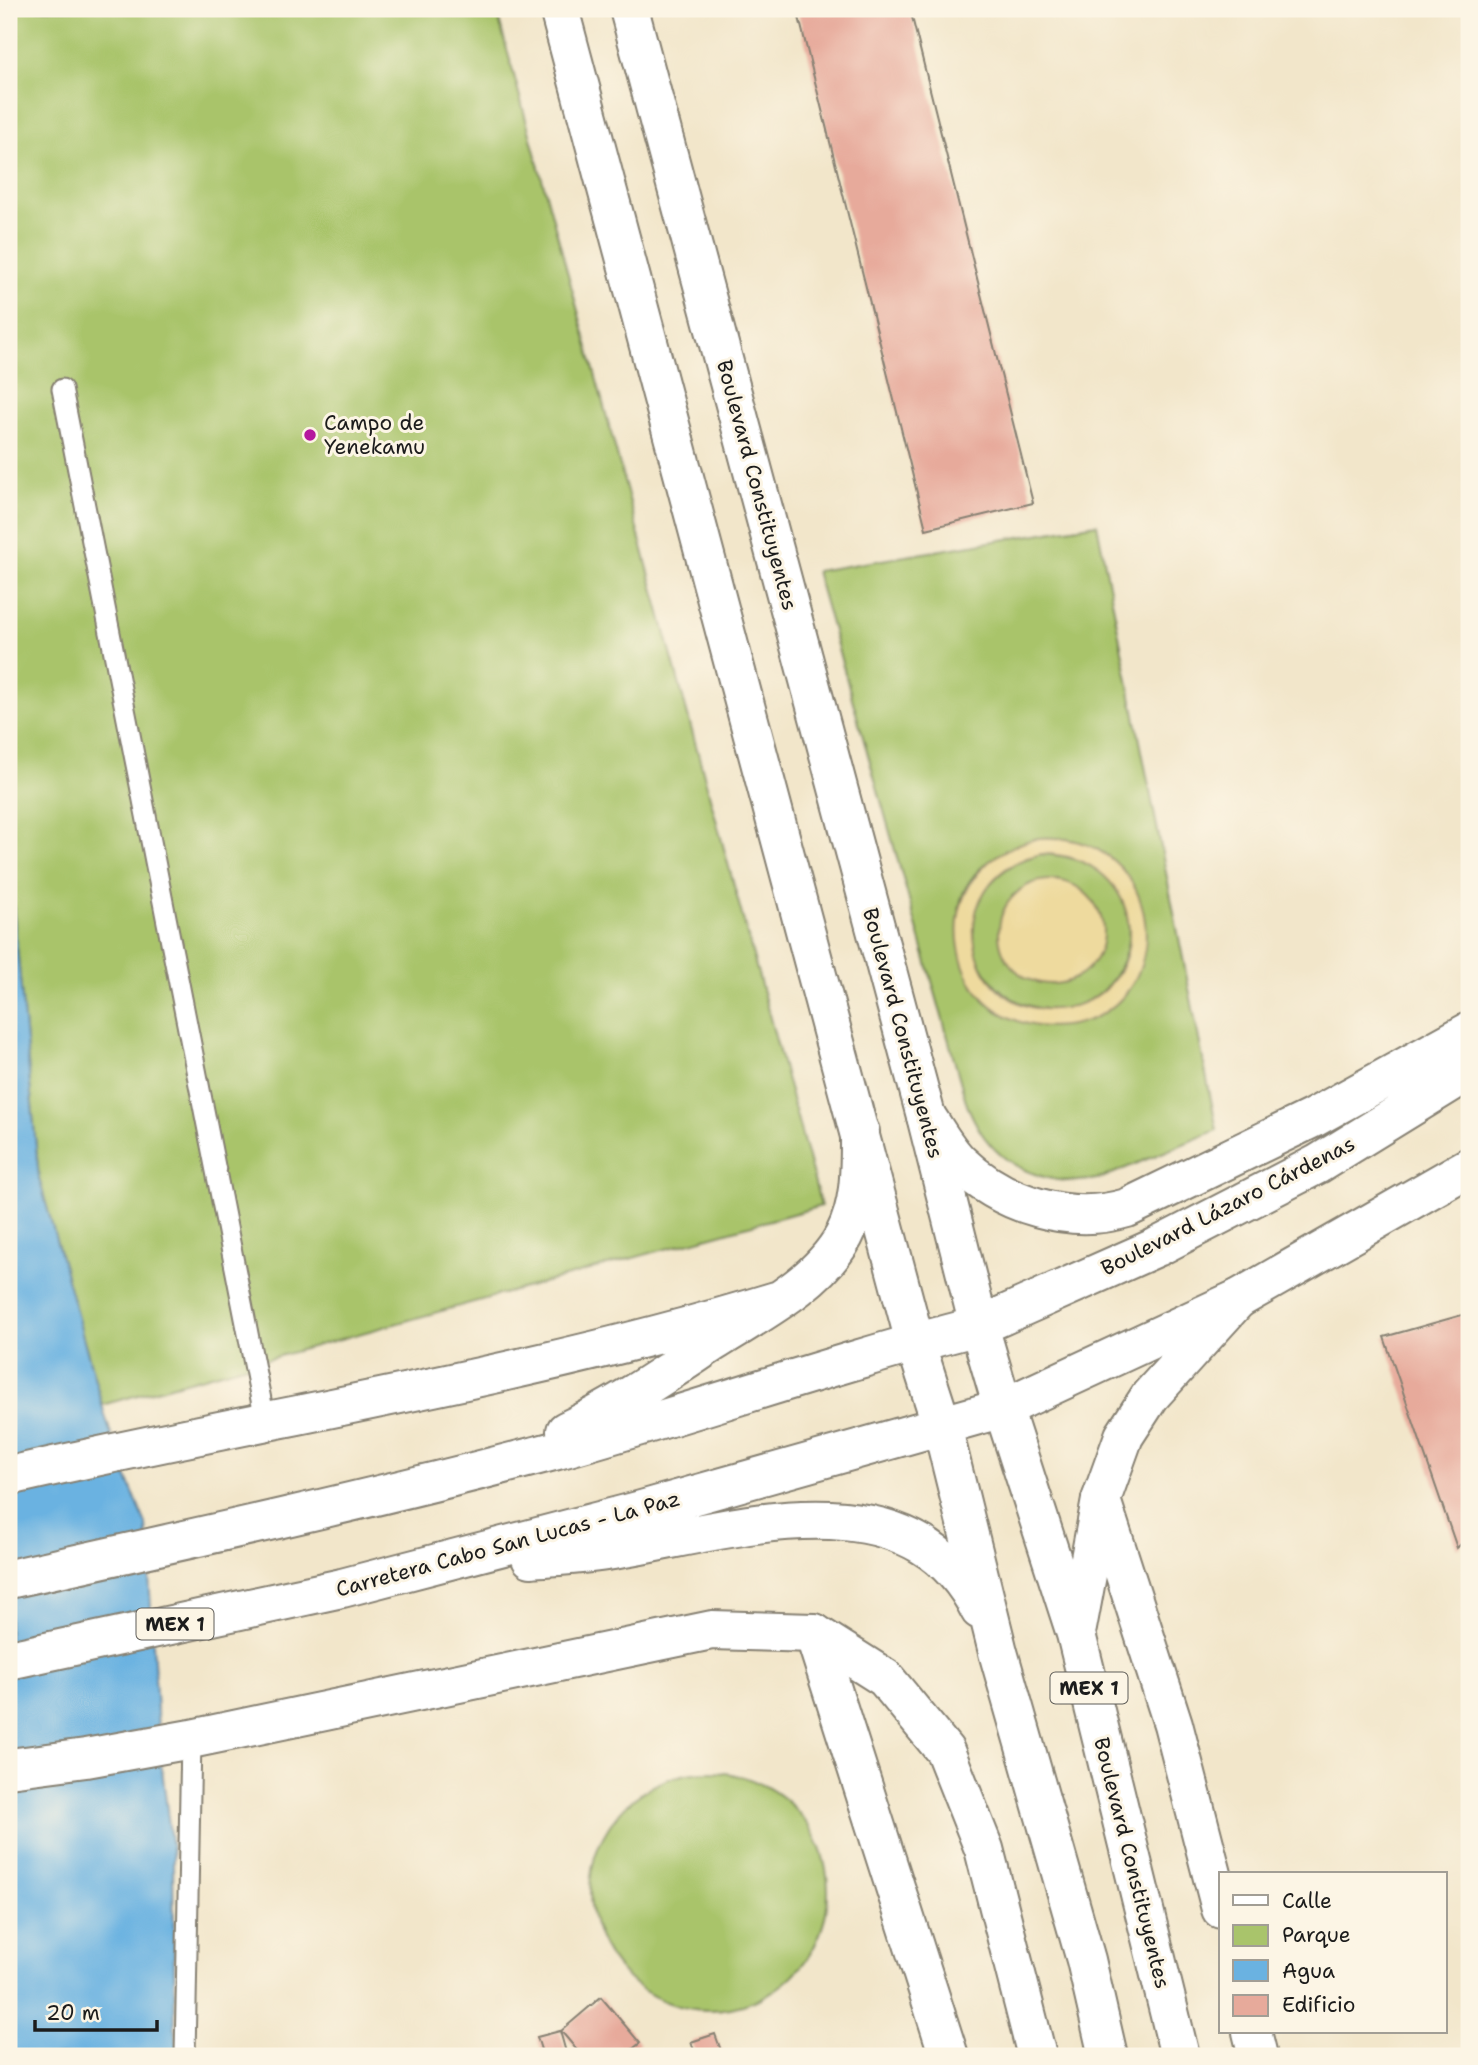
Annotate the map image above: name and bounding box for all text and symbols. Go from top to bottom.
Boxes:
street label: Boulevard Constituyentes [710,357,804,613]
place label: Campo de Yenekamu [324,409,425,461]
marker: Campo de Yenekamu [302,427,318,443]
street label: Boulevard Constituyentes [856,905,950,1161]
street label: Boulevard Lázaro Cárdenas [1096,1130,1360,1282]
street label: Carretera Cabo San Lucas - La Paz [333,1485,683,1603]
road number: MEX 1 [136,1608,214,1640]
road number: MEX 1 [1050,1672,1128,1704]
street label: Boulevard Constituyentes [1087,1734,1177,1992]
legend [1219,1872,1446,2034]
text: Calle [1282,1887,1332,1915]
text: Parque [1282,1921,1351,1949]
text: Agua [1282,1957,1335,1985]
scale bar [35,1988,158,2032]
text: Edificio [1282,1991,1355,2019]
text: 20 m [46,1999,100,2027]

